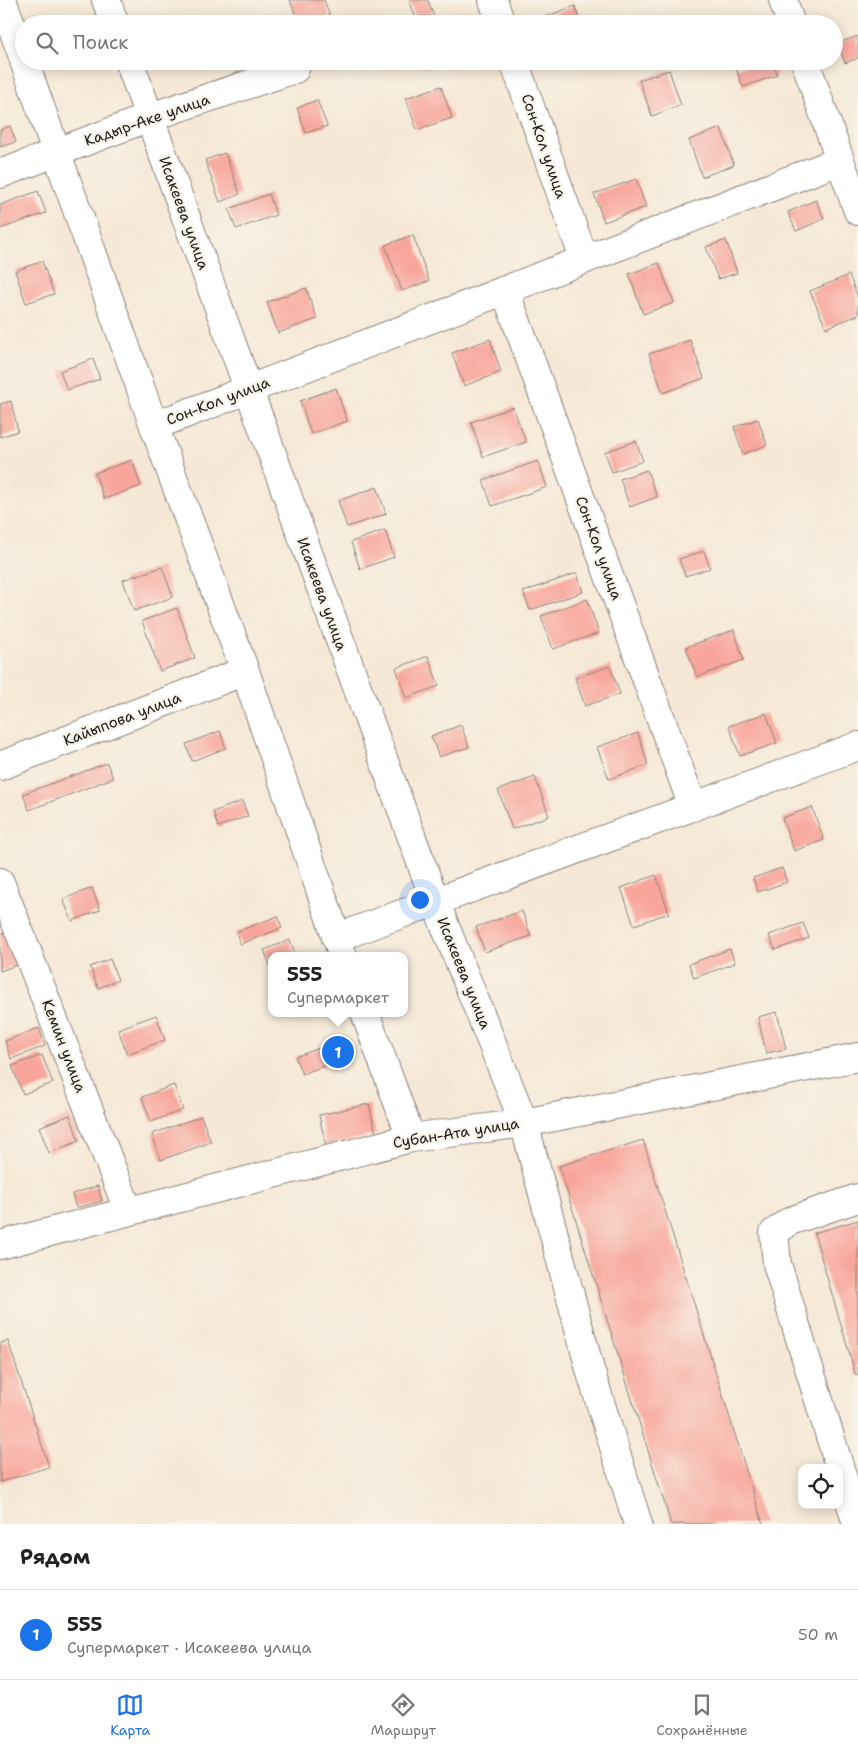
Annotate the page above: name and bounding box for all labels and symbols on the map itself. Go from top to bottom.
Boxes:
street label: Кадыр-Аке улица [82,89,213,151]
street label: Сон-Кол улица [517,91,571,202]
street label: Исакеева улица [154,154,214,273]
street label: Сон-Кол улица [163,372,273,430]
street label: Сон-Кол улица [571,493,627,603]
street label: Исакеева улица [292,535,352,654]
street label: Кайыпова улица [60,687,184,751]
your location [407,887,433,913]
street label: Исакеева улица [432,914,496,1033]
street label: Кемин улица [37,997,91,1096]
pin: 1 [322,1033,354,1071]
street label: Субан-Ата улица [391,1113,521,1153]

